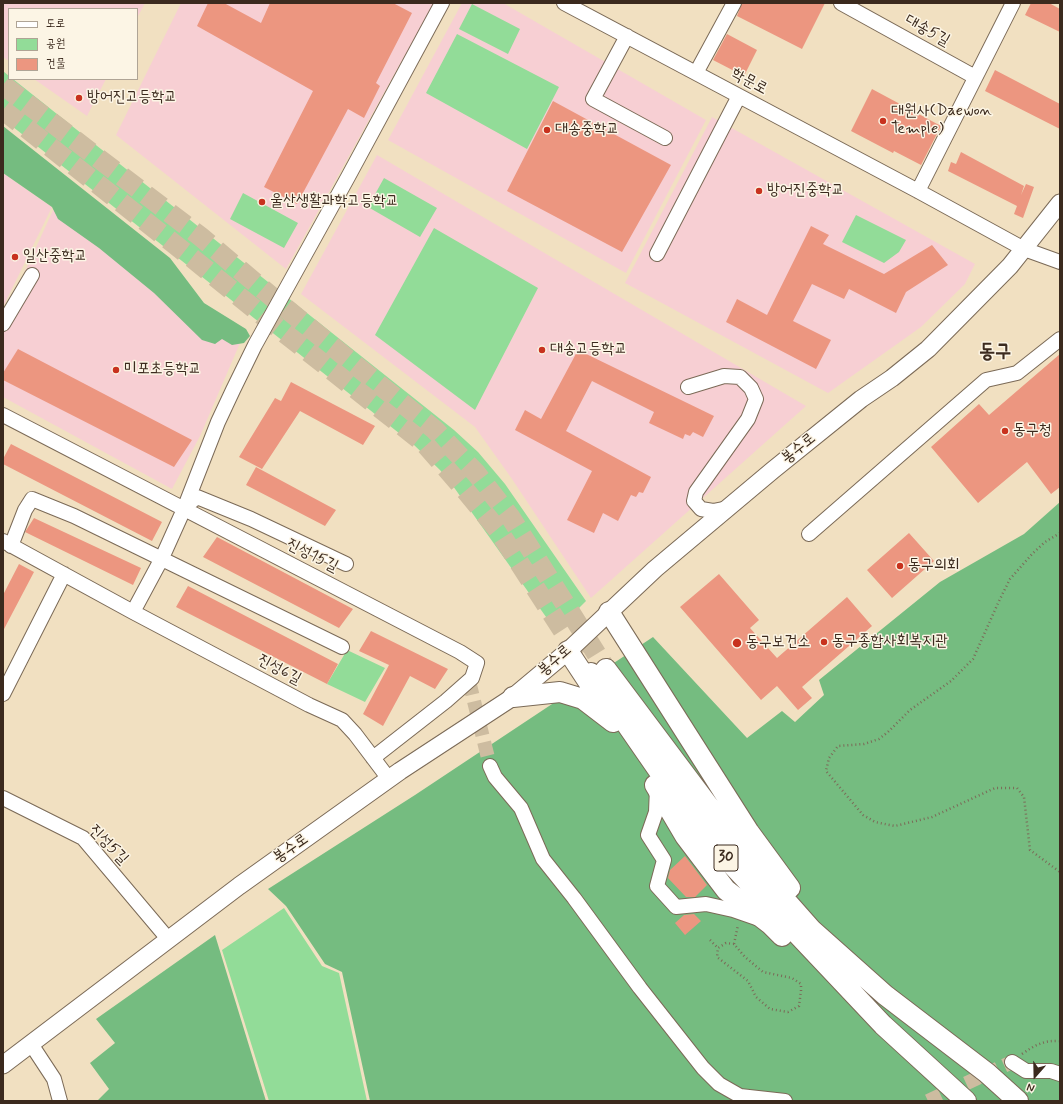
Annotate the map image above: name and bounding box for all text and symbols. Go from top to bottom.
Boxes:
legend [8,8,138,80]
street label: 대송5길 [901,11,953,51]
text: 도로 [46,16,65,32]
text: 공원 [46,36,65,52]
text: 건물 [46,56,65,72]
street label: 학문로 [727,64,771,100]
place label: 방어진고등학교 [87,88,177,108]
marker: 방어진고등학교 [74,93,84,103]
place label: 대원사(Daewon Temple) [891,102,992,140]
marker: 대원사(Daewon Temple) [878,116,888,126]
place label: 대송중학교 [555,120,619,140]
marker: 대송중학교 [542,125,552,135]
place label: 방어진중학교 [767,181,844,201]
marker: 방어진중학교 [754,186,764,196]
place label: 울산생활과학고등학교 [270,192,399,212]
marker: 울산생활과학고등학교 [257,197,267,207]
place label: 일산중학교 [23,247,87,267]
marker: 일산중학교 [10,252,20,262]
place label: 대송고등학교 [550,340,627,360]
district label: 동구 [979,341,1011,365]
marker: 대송고등학교 [537,345,547,355]
place label: 미포초등학교 [124,360,201,380]
marker: 미포초등학교 [111,365,121,375]
place label: 동구청 [1013,421,1052,441]
marker: 동구청 [1000,426,1010,436]
street label: 봉수로 [778,429,820,469]
street label: 진성15길 [283,535,341,577]
place label: 동구의회 [908,556,960,576]
marker: 동구의회 [895,561,905,571]
place label: 동구종합사회복지관 [832,632,948,652]
place label: 동구보건소 [746,633,810,653]
marker: 동구보건소 [731,637,743,649]
marker: 동구종합사회복지관 [819,637,829,647]
street label: 봉수로 [534,641,576,681]
street label: 진성6길 [254,651,304,689]
street label: 진성5길 [84,821,132,869]
street label: 봉수로 [270,830,312,868]
road number: 30 [714,845,738,871]
north arrow [1015,1056,1055,1096]
text: N [1025,1079,1037,1095]

